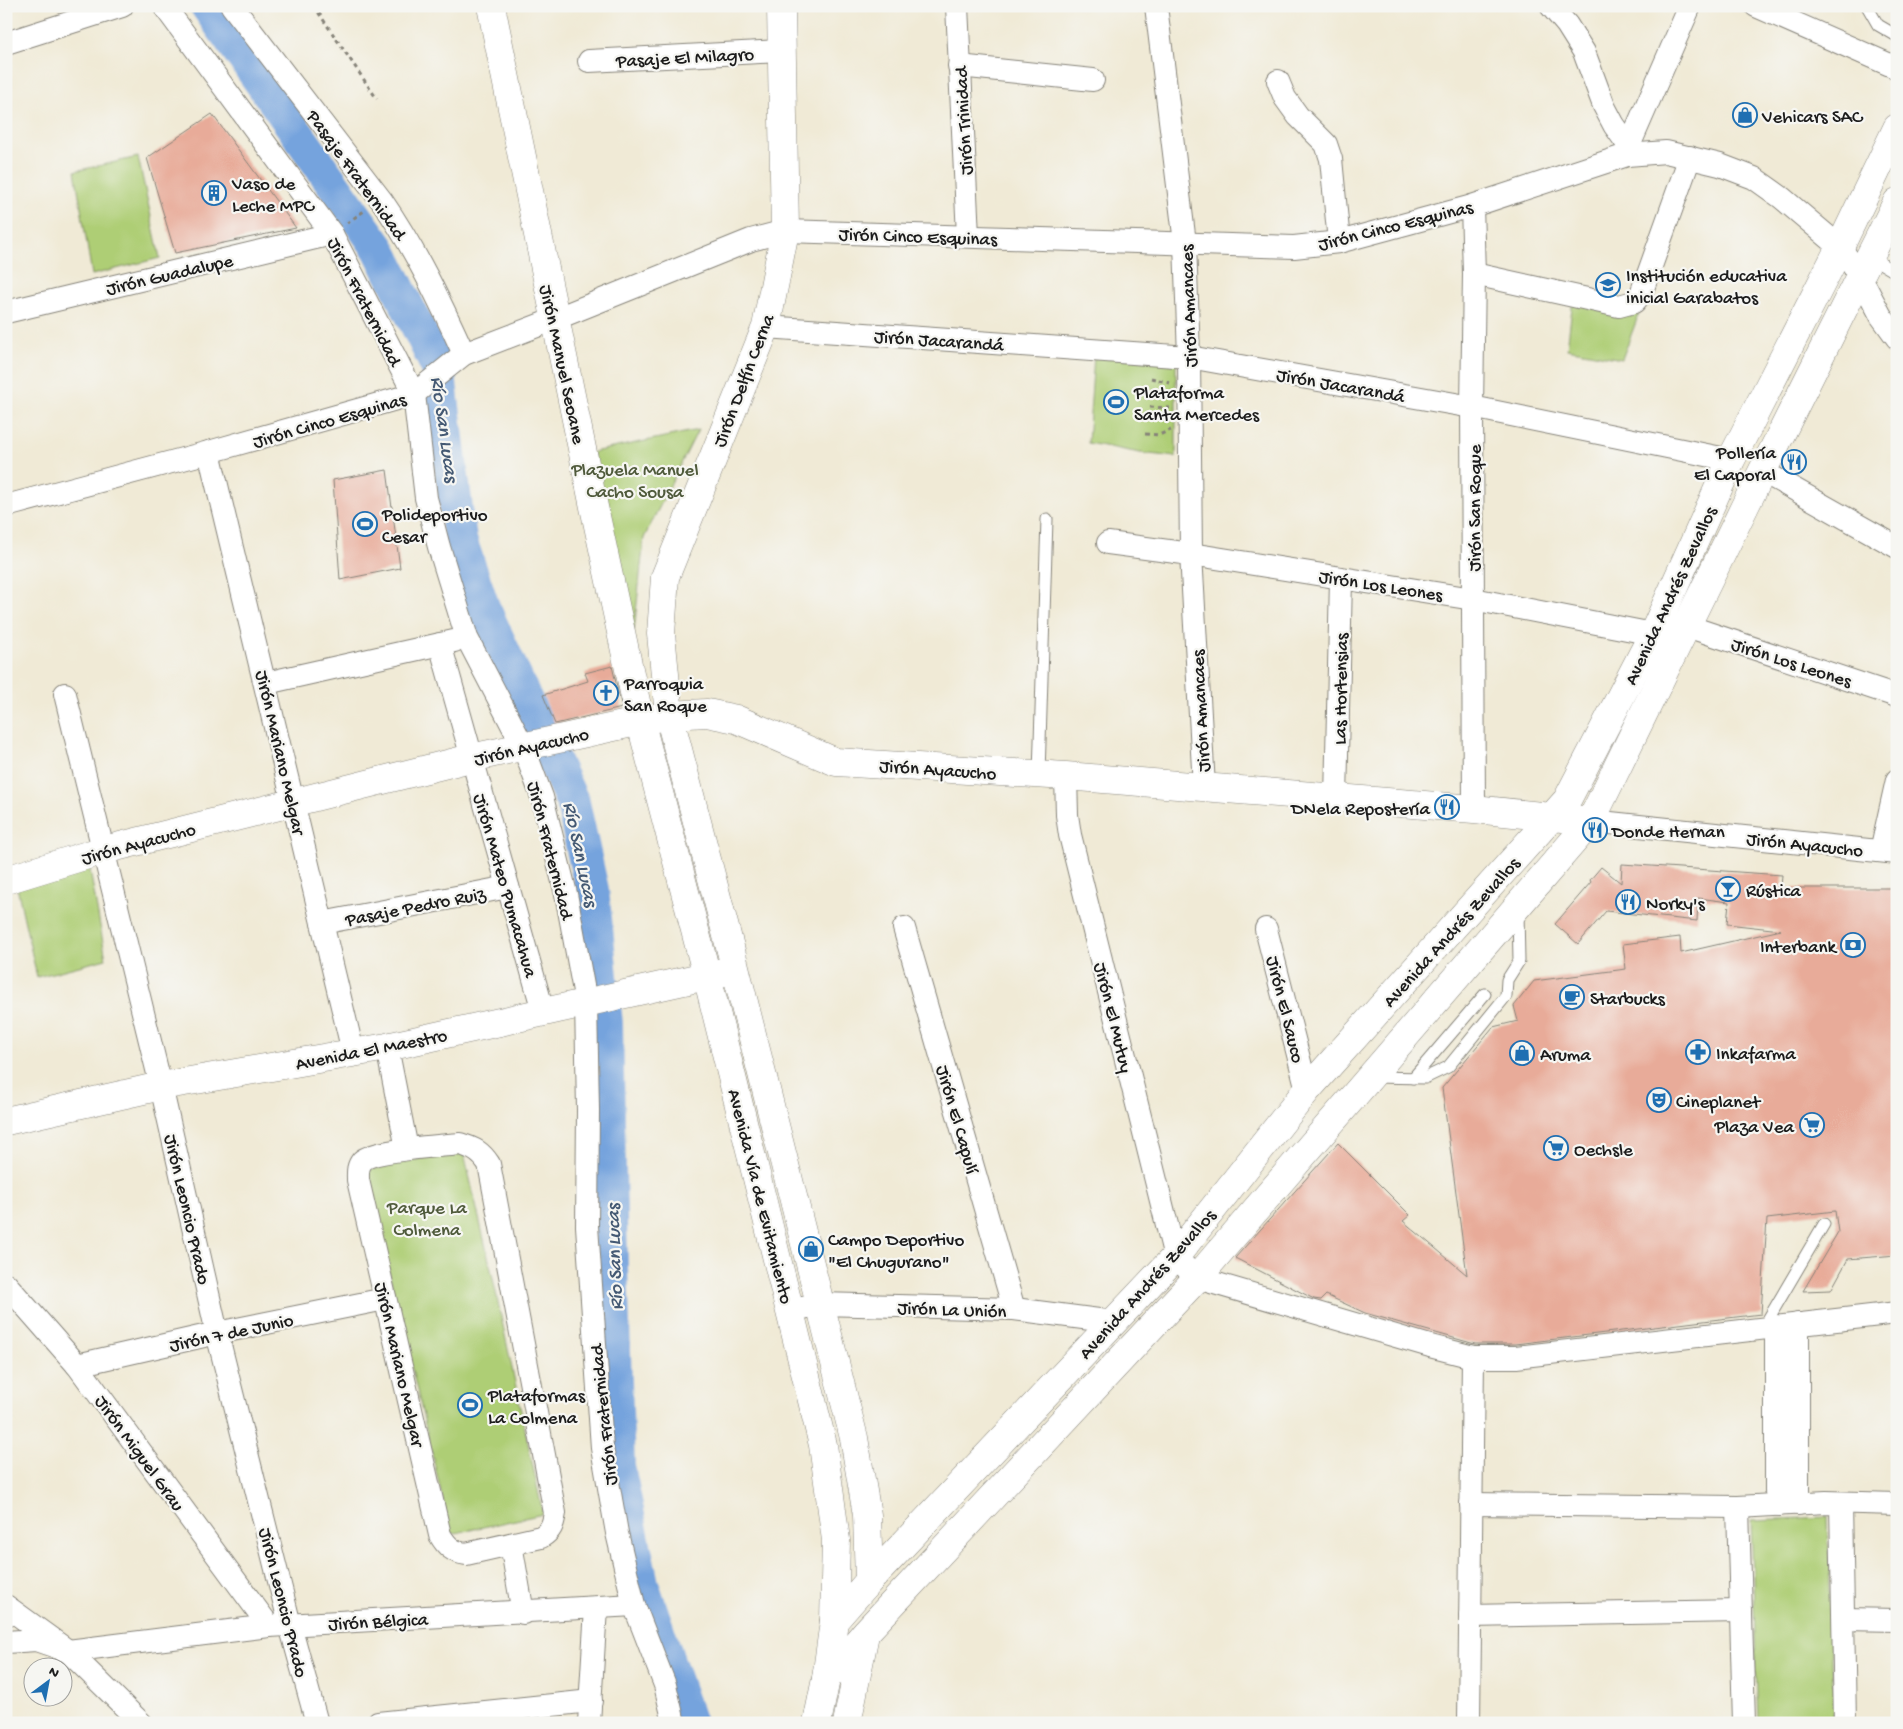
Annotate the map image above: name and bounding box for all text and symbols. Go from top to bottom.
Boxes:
street label: Pasaje El Milagro [614,44,755,75]
street label: Jirón Trinidad [951,64,980,176]
shop icon: Vehicars SAC [1732,102,1758,128]
street label: Pasaje Fraternidad [300,106,411,247]
place label: Vehicars SAC [1761,107,1864,130]
place label: Vaso de Leche MPC [231,174,315,219]
building icon: Vaso de Leche MPC [201,180,227,206]
street label: Jirón Cinco Esquinas [1316,197,1476,258]
street label: Jirón Cinco Esquinas [838,224,998,253]
street label: Jirón Fraternidad [321,234,406,373]
street label: Jirón Amancaes [1177,243,1204,367]
street label: Jirón Guadalupe [104,251,236,302]
place label: Institución educativa inicial Garabatos [1626,266,1788,311]
school or university icon: Institución educativa inicial Garabatos [1595,272,1621,298]
street label: Jirón Manuel Seoane [532,283,589,447]
street label: Jirón Delfín Cerna [709,310,782,451]
street label: Jirón Jacarandá [873,326,1006,359]
street label: Jirón Jacarandá [1274,365,1408,410]
water label: Río San Lucas [424,375,462,485]
place label: Plataforma Santa Mercedes [1133,383,1260,428]
street label: Jirón Cinco Esquinas [251,389,410,455]
sports icon: Plataforma Santa Mercedes [1103,389,1129,415]
place label: Pollería El Caporal [1694,443,1777,488]
street label: Jirón San Roque [1465,444,1488,572]
restaurant icon: Pollería El Caporal [1781,449,1807,475]
park label: Plazuela Manuel Cacho Sousa [570,460,699,505]
street label: Avenida Andrés Zevallos [1621,503,1724,689]
place label: Polideportivo Cesar [381,505,488,550]
sports icon: Polideportivo Cesar [352,511,378,537]
street label: Jirón Los Leones [1317,566,1445,609]
street label: Las Hortensias [1330,632,1355,745]
street label: Jirón Los Leones [1728,634,1855,695]
street label: Jirón Amancaes [1188,648,1217,773]
street label: Jirón Mariano Melgar [248,668,309,839]
place label: Parroquia San Roque [623,674,707,719]
church icon: Parroquia San Roque [593,680,619,706]
street label: Jirón Ayacucho [472,724,592,773]
street label: Jirón Ayacucho [878,756,997,787]
street label: Jirón Fraternidad [520,779,577,924]
street label: Jirón Mateo Pumacahua [466,791,541,982]
restaurant icon: DNela Repostería [1434,794,1460,820]
place label: DNela Repostería [1289,799,1431,822]
water label: Río San Lucas [556,800,601,911]
restaurant icon: Donde Hernan [1582,817,1608,843]
street label: Jirón Ayacucho [79,819,199,872]
place label: Donde Hernan [1610,822,1725,845]
street label: Jirón Ayacucho [1745,829,1864,864]
street label: Avenida Andrés Zevallos [1379,853,1527,1013]
bar icon: Rústica [1715,876,1741,902]
place label: Rústica [1746,881,1802,904]
street label: Pasaje Pedro Ruiz [343,883,488,933]
restaurant icon: Norky's [1615,889,1641,915]
place label: Norky's [1646,894,1706,917]
bank icon: Interbank [1840,932,1866,958]
place label: Interbank [1760,937,1838,960]
street label: Jirón El Sauco [1259,954,1308,1066]
street label: Jirón El Mutuy [1087,960,1137,1076]
cafe icon: Starbucks [1559,984,1585,1010]
place label: Starbucks [1590,989,1666,1012]
street label: Avenida El Maestro [294,1025,450,1077]
pharmacy icon: Inkafarma [1685,1039,1711,1065]
shop icon: Aruma [1509,1040,1535,1066]
place label: Inkafarma [1716,1044,1797,1067]
place label: Aruma [1540,1045,1592,1068]
street label: Jirón El Capulí [929,1063,982,1178]
street label: Avenida Vía de Evitamiento [721,1087,796,1307]
theatre icon: Cineplanet [1646,1087,1672,1113]
place label: Cineplanet [1676,1092,1762,1115]
supermarket icon: Plaza Vea [1799,1112,1825,1138]
place label: Plaza Vea [1713,1117,1795,1140]
street label: Jirón Leoncio Prado [157,1132,214,1287]
supermarket icon: Oechsle [1543,1135,1569,1161]
place label: Oechsle [1574,1140,1633,1163]
park label: Parque La Colmena [386,1198,468,1243]
water label: Río San Lucas [603,1202,630,1311]
street label: Avenida Andrés Zevallos [1075,1205,1223,1365]
place label: Campo Deportivo "El Chugurano" [828,1230,964,1275]
shop icon: Campo Deportivo "El Chugurano" [798,1236,824,1262]
street label: Jirón Mariano Melgar [367,1280,428,1451]
street label: Jirón La Unión [897,1298,1007,1325]
street label: Jirón 7 de Junio [168,1310,296,1359]
street label: Jirón Fraternidad [586,1341,624,1486]
place label: Plataformas La Colmena [487,1386,586,1431]
street label: Jirón Miguel Grau [88,1391,188,1517]
sports icon: Plataformas La Colmena [457,1392,483,1418]
street label: Jirón Leoncio Prado [252,1526,311,1680]
street label: Jirón Bélgica [328,1609,430,1638]
north arrow [22,1656,72,1706]
text: N [45,1663,62,1683]

